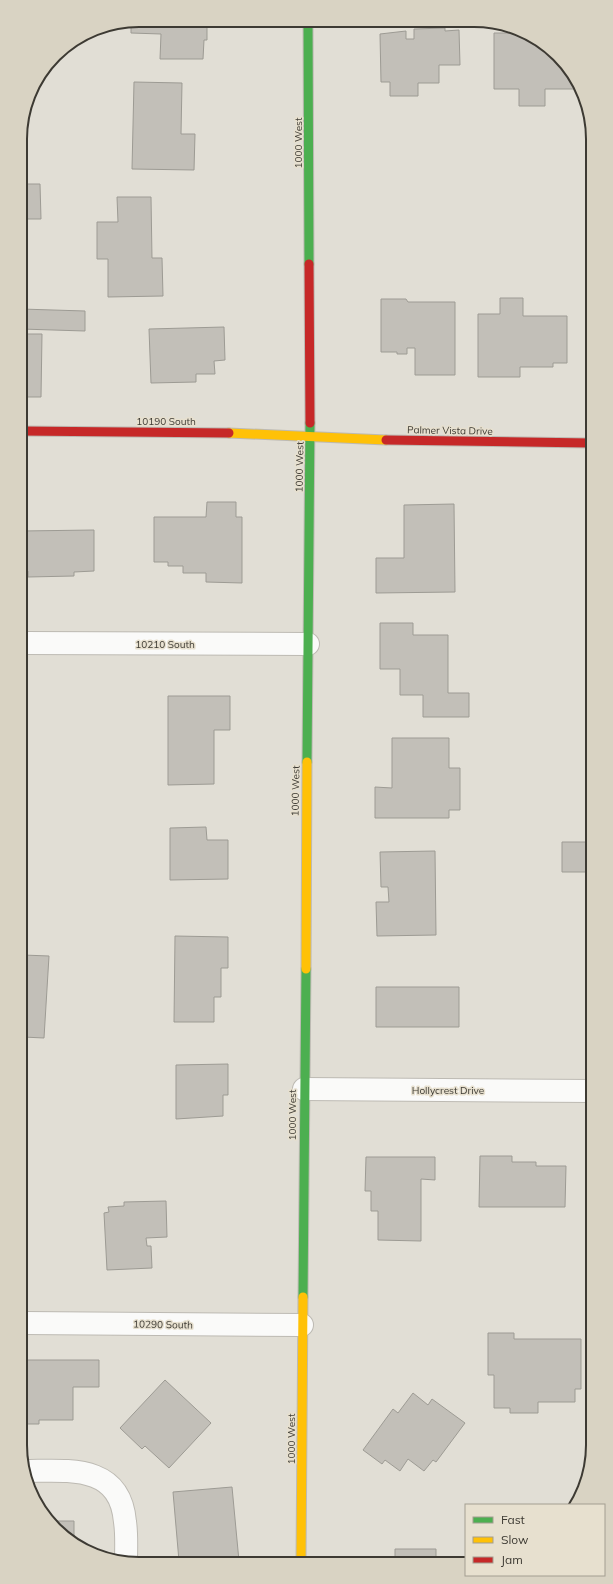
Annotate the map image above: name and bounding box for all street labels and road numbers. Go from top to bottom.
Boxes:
street label: 1000 West [292,117,305,169]
street label: 10190 South [136,415,196,428]
street label: Palmer Vista Drive [407,423,493,438]
street label: 1000 West [293,441,306,493]
street label: 10210 South [135,638,195,651]
street label: 1000 West [289,765,302,817]
street label: Hollycrest Drive [412,1084,484,1097]
street label: 1000 West [286,1089,299,1141]
street label: 10290 South [133,1317,193,1332]
street label: 1000 West [285,1413,298,1465]

